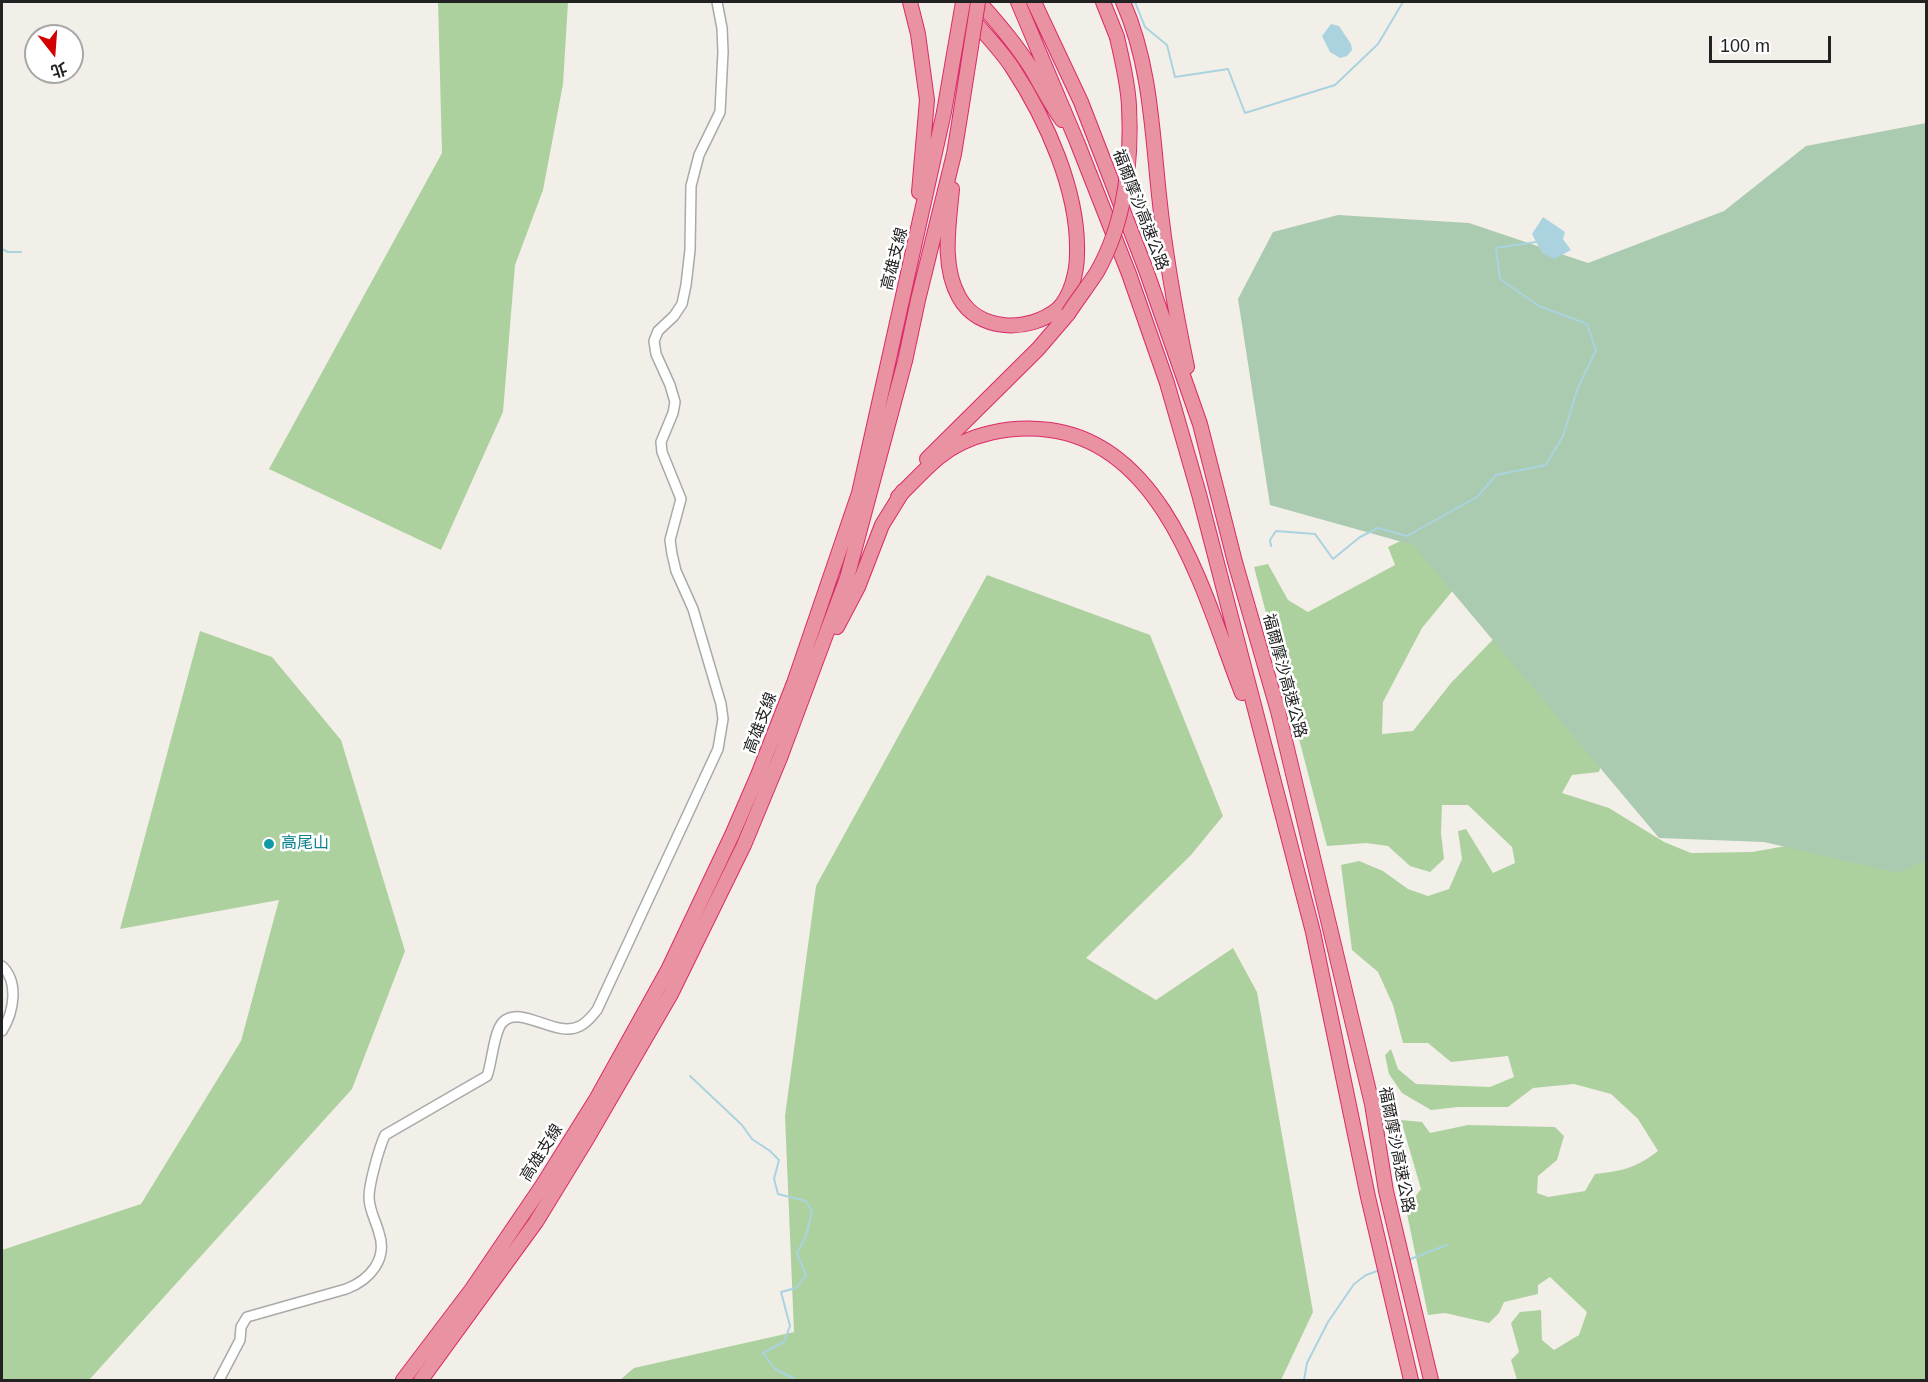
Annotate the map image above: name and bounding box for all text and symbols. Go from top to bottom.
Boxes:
north arrow [24,24,84,84]
scale bar [1712,24,1834,62]
text: 100 m [1720,36,1770,56]
text: 北 [49,59,69,80]
street label: 福爾摩沙高速公路 [1108,147,1172,273]
street label: 高雄支線 [878,226,912,292]
street label: 福爾摩沙高速公路 [1258,612,1310,740]
street label: 高雄支線 [741,690,781,756]
place label: 高尾山 [281,834,329,854]
marker: 高尾山 [262,837,276,851]
street label: 福爾摩沙高速公路 [1374,1085,1418,1215]
street label: 高雄支線 [517,1121,567,1185]

